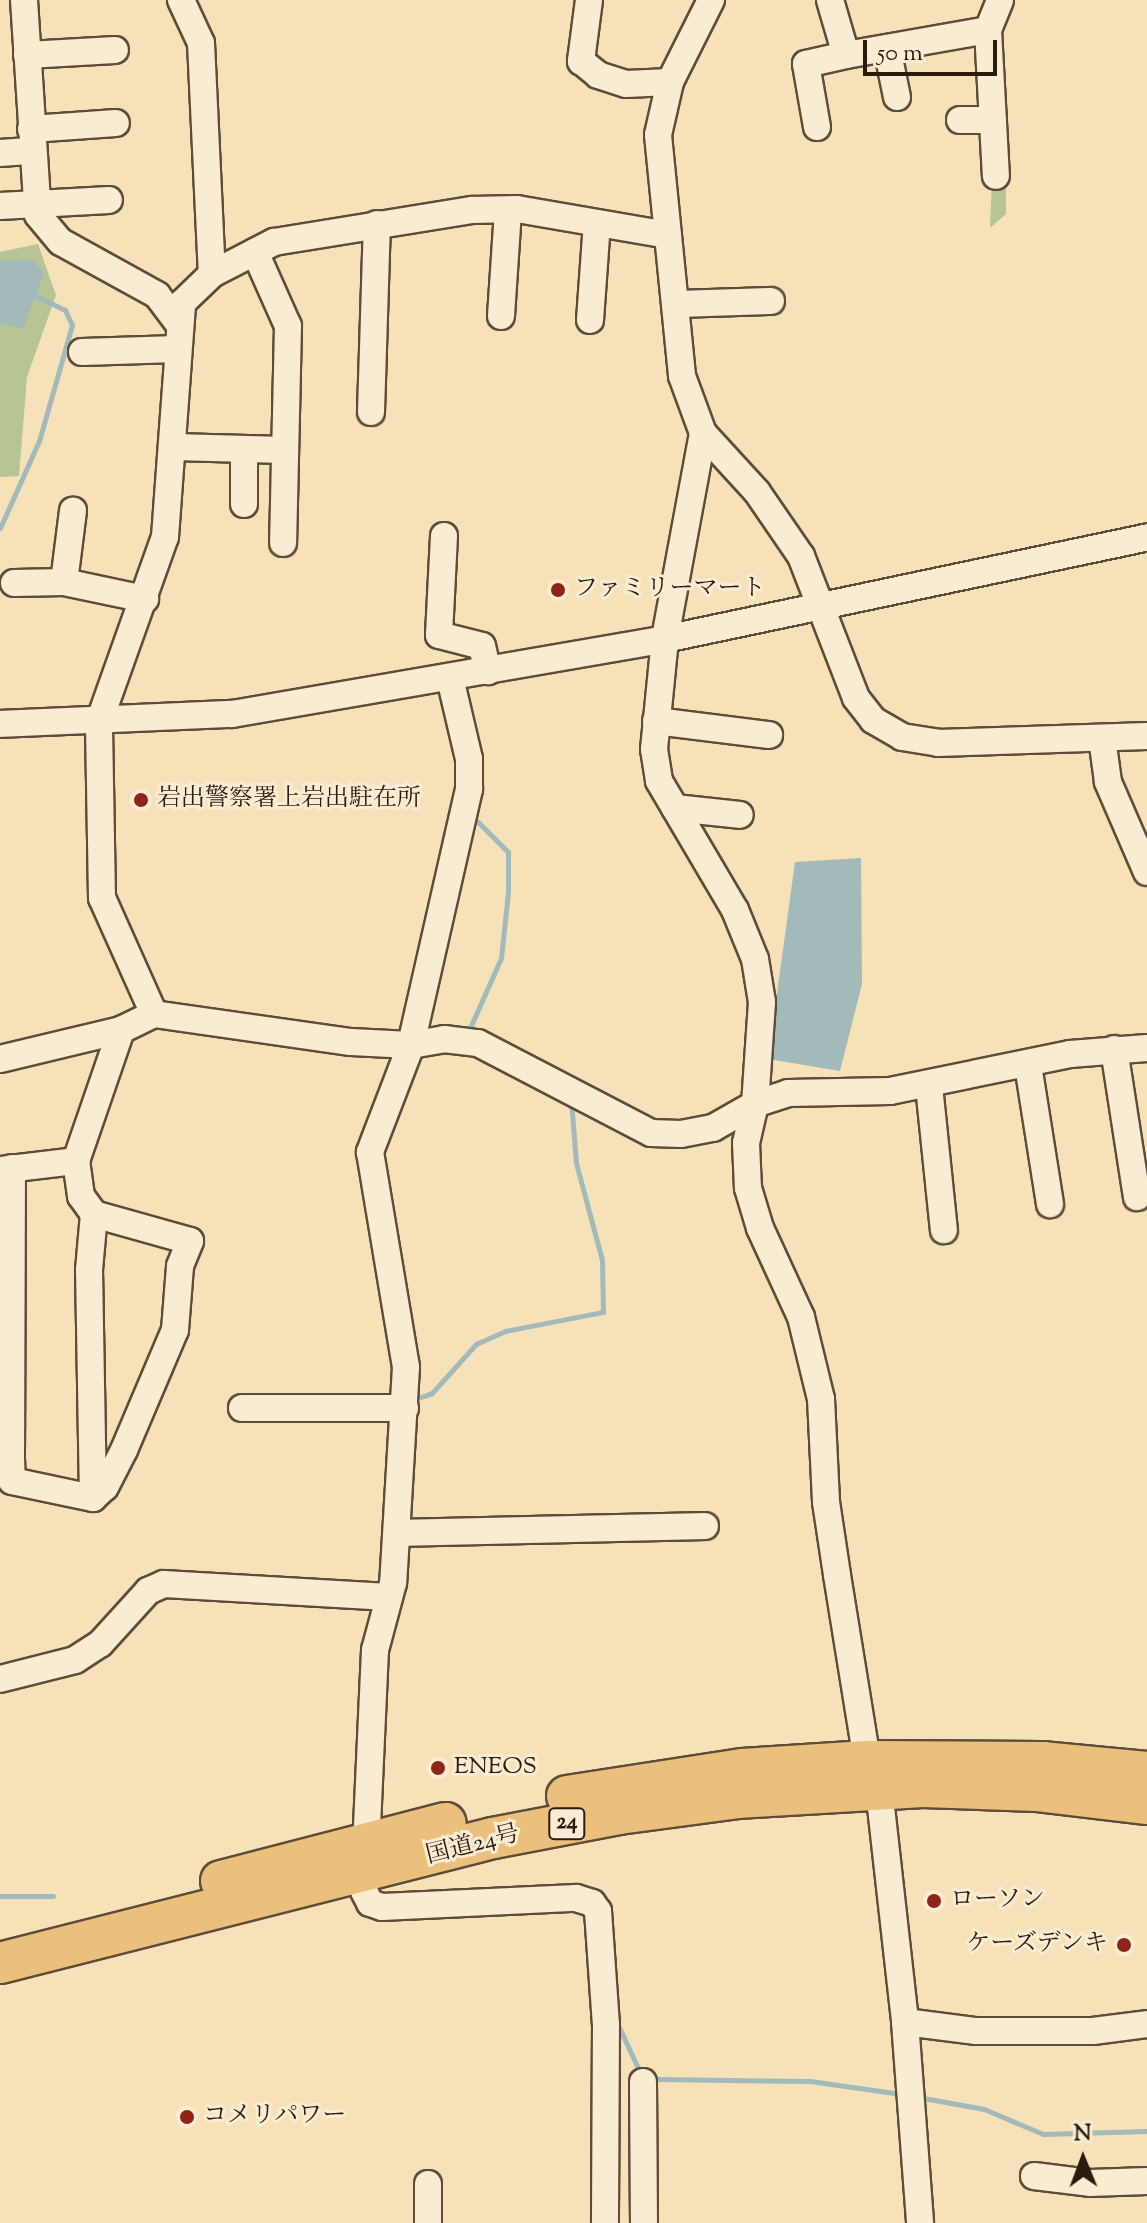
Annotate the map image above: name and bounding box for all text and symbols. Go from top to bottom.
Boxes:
scale bar [867,24,1001,74]
text: 50 m [877,37,923,71]
place label: ファミリーマート [574,576,766,604]
marker: ファミリーマート [549,581,567,599]
place label: 岩出警察署上岩出駐在所 [157,786,421,814]
marker: 岩出警察署上岩出駐在所 [132,791,150,809]
place label: ENEOS [454,1754,537,1782]
marker: ENEOS [429,1759,447,1777]
road number: 24 [547,1806,587,1842]
street label: 国道24号 [423,1820,523,1872]
place label: ローソン [950,1887,1046,1915]
marker: ローソン [925,1892,943,1910]
place label: ケーズデンキ [964,1931,1108,1959]
marker: ケーズデンキ [1115,1936,1133,1954]
place label: コメリパワー [203,2103,347,2131]
marker: コメリパワー [178,2108,196,2126]
north arrow [1043,2119,1123,2199]
text: N [1074,2119,1092,2151]

